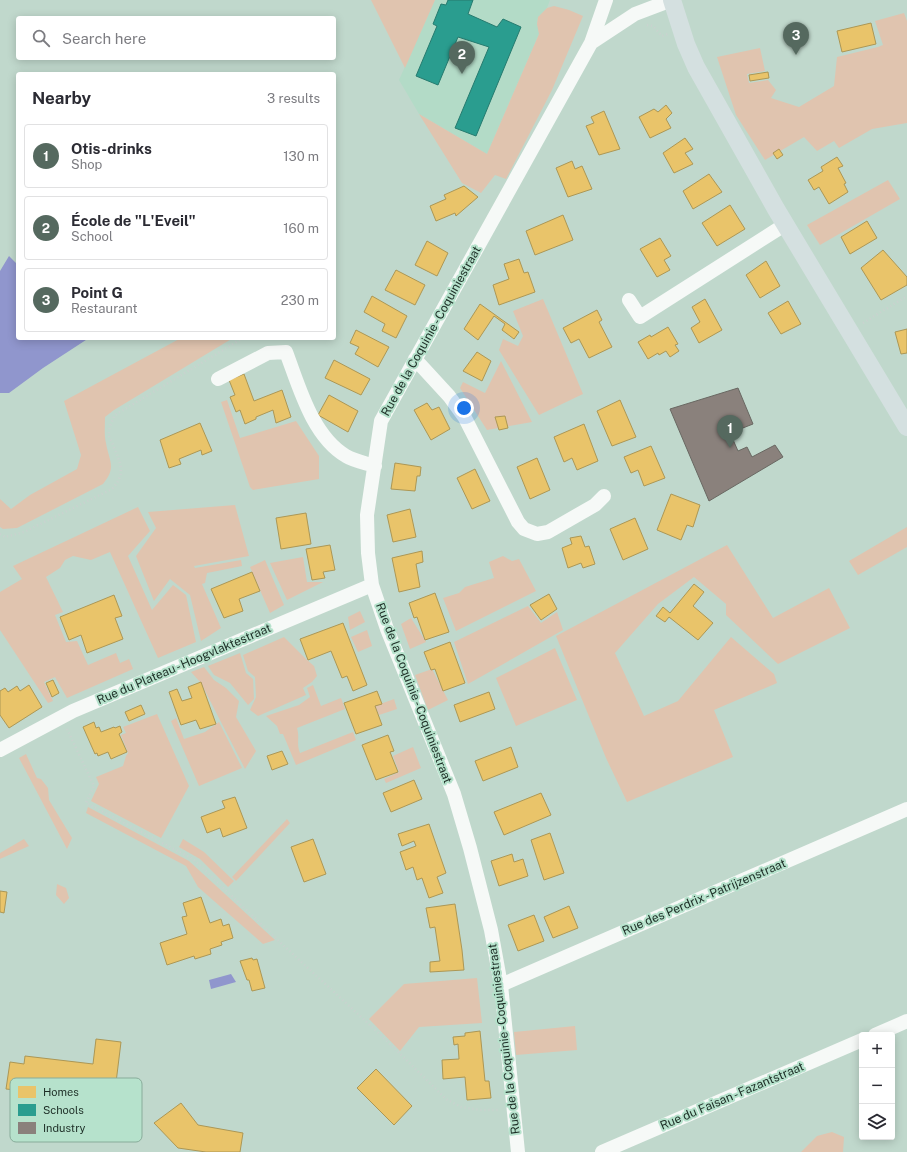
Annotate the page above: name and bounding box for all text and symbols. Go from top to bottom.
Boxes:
search box [16,16,336,60]
pin: 3 [783,22,809,55]
icon: search [30,27,52,49]
text: Search here [62,30,146,47]
pin: 2 [449,41,475,74]
text: Nearby [32,88,91,108]
text: 3 results [267,91,320,106]
text: Otis-drinks [71,140,152,157]
text: 1 [43,149,49,164]
text: 130 m [283,149,319,164]
text: Shop [71,157,102,172]
text: École de "L'Eveil" [71,212,196,229]
text: 2 [42,221,50,236]
text: 160 m [283,221,319,236]
text: School [71,229,113,244]
street label: Rue de la Coquinie - Coquiniestraat [378,243,484,418]
text: Point G [71,284,123,301]
text: 3 [42,293,50,308]
text: 230 m [281,293,319,308]
text: Restaurant [71,301,137,316]
your location [454,398,474,418]
pin: 1 [717,415,743,448]
street label: Rue de la Coquinie - Coquiniestraat [373,601,455,785]
street label: Rue du Plateau - Hoogvlaktestraat [95,621,274,707]
street label: Rue des Perdrix - Patrijzenstraat [620,856,788,938]
street label: Rue de la Coquinie - Coquiniestraat [485,943,523,1135]
map controls [859,1032,895,1140]
button: + [859,1032,895,1068]
street label: Rue du Faisan - Fazantstraat [658,1059,806,1133]
button: − [859,1068,895,1104]
legend [10,1078,142,1142]
text: Homes [43,1086,79,1098]
text: Schools [43,1104,84,1116]
button: layers [859,1104,895,1140]
text: Industry [43,1122,86,1134]

